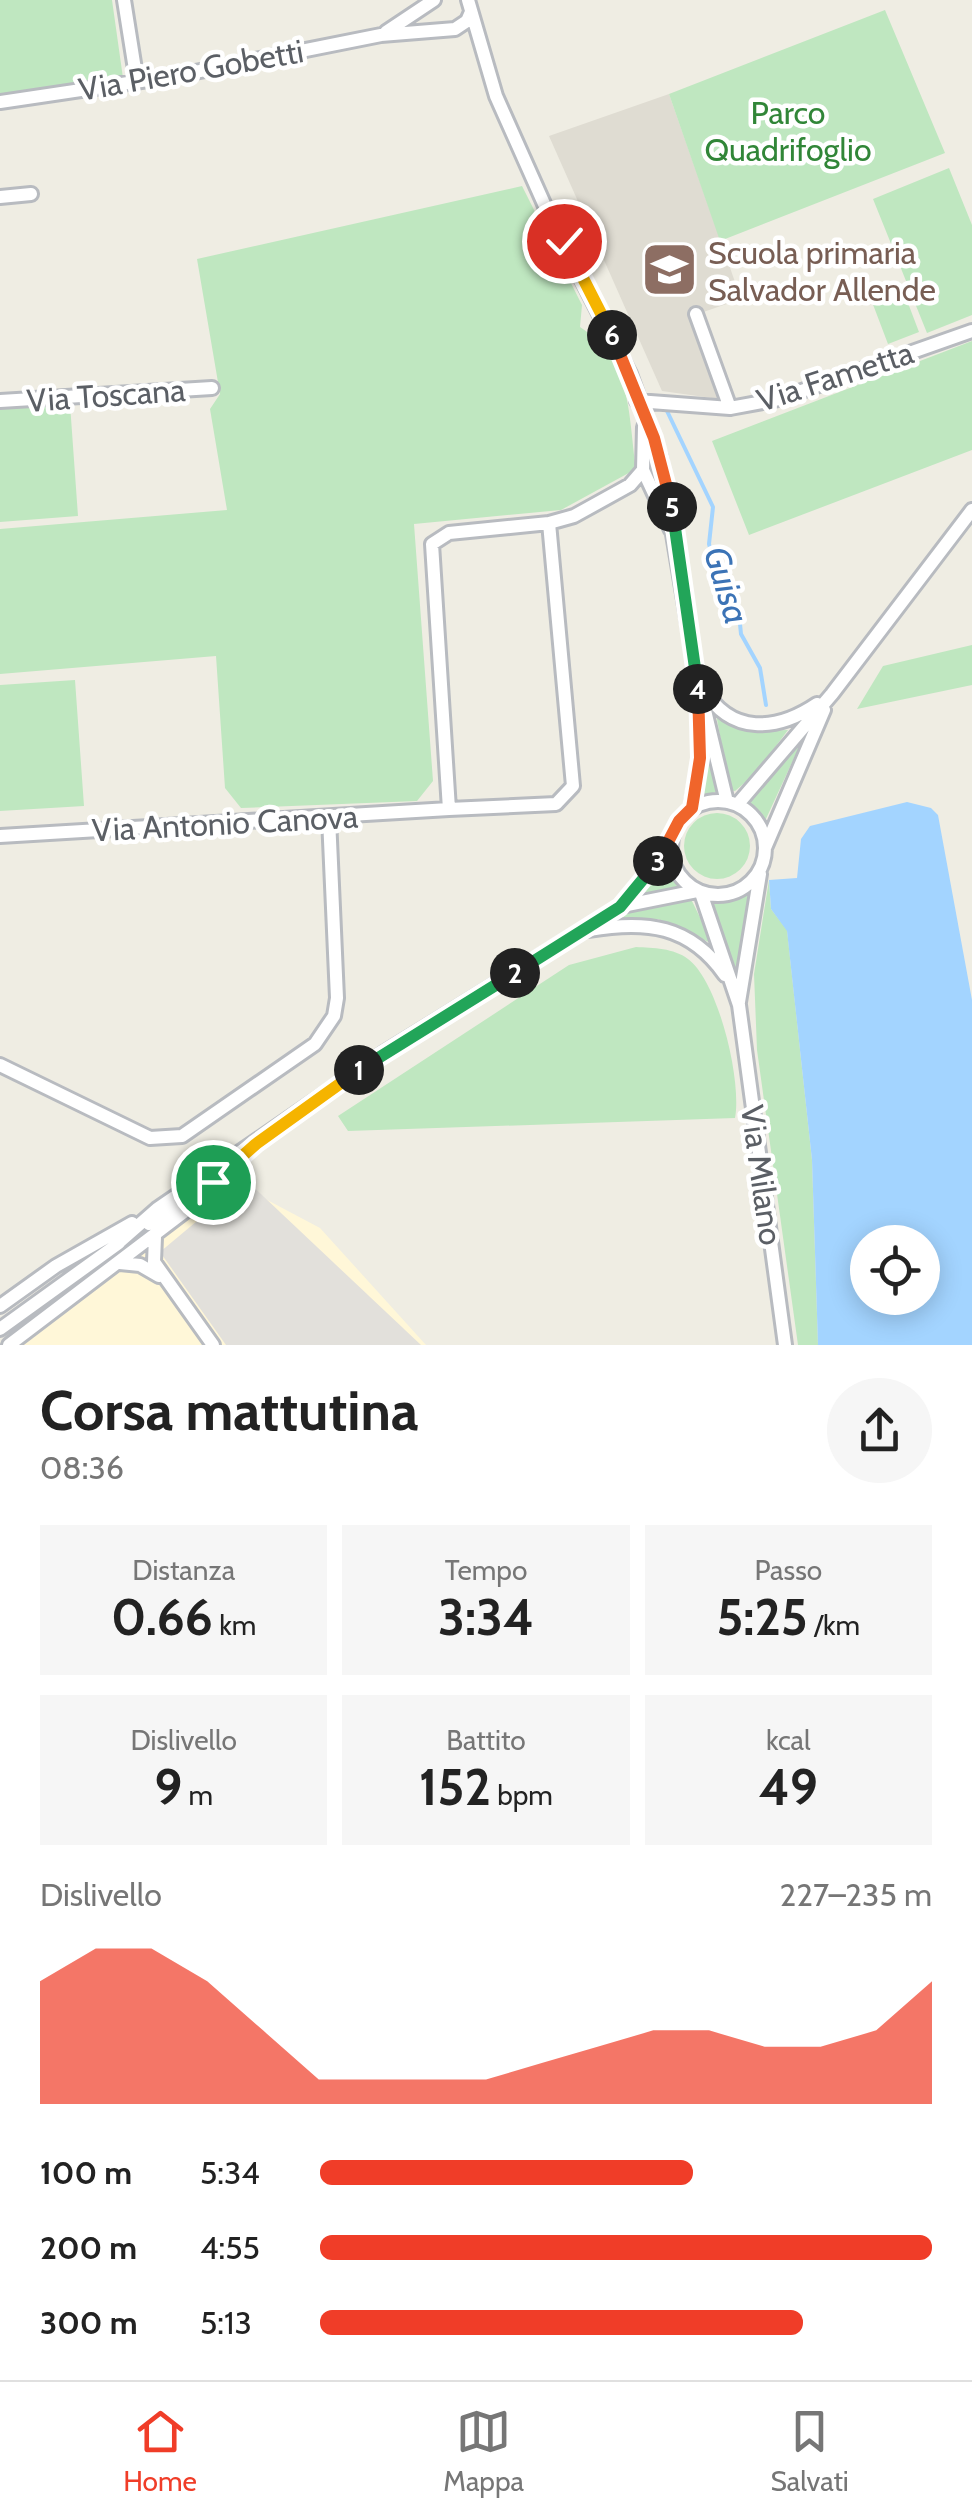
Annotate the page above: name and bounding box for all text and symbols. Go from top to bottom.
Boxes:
street label: Via Piero Gobetti [76,31,306,109]
park label: Parco Quadrifoglio [704,93,872,169]
pin [522,199,607,284]
icon: check [537,214,592,269]
place label: Scuola primaria Salvador Allende [708,233,936,309]
school or university icon: Scuola primaria Salvador Allende [639,240,699,300]
pin: 6 [587,310,637,360]
text: 6 [604,318,620,352]
street label: Via Fametta [752,332,919,420]
street label: Via Toscana [25,370,187,420]
pin: 5 [647,482,697,532]
text: 5 [664,490,680,524]
water label: Guisa [695,541,759,629]
pin: 4 [673,664,723,714]
text: 4 [689,672,707,706]
street label: Via Antonio Canova [91,797,360,849]
pin: 3 [633,836,683,886]
text: 3 [650,844,666,878]
pin: 2 [490,948,540,998]
text: 2 [508,956,522,990]
pin: 1 [334,1045,384,1095]
text: 1 [354,1053,364,1087]
street label: Via Milano [733,1102,791,1248]
pin [171,1140,256,1225]
icon: arrive [186,1155,241,1210]
map controls [850,1225,940,1315]
button: locate [850,1225,940,1315]
text: Corsa mattutina [40,1377,418,1444]
button: share [827,1378,932,1483]
text: 08:36 [40,1448,124,1487]
text: Distanza [132,1553,235,1587]
text: Tempo [445,1553,527,1587]
text: Passo [755,1553,822,1587]
text: 0.66 [111,1587,213,1648]
text: 3:34 [438,1587,534,1648]
text: 5:25 [716,1587,808,1648]
text: km [213,1608,256,1642]
text: /km [808,1608,860,1642]
text: Dislivello [130,1723,237,1757]
text: Battito [446,1723,526,1757]
text: kcal [766,1723,811,1757]
text: 9 [154,1757,182,1818]
text: 152 [419,1757,491,1818]
text: 49 [759,1757,818,1818]
text: m [182,1778,213,1812]
text: bpm [491,1778,553,1812]
text: Dislivello [40,1875,162,1914]
text: 227–235 m [779,1875,932,1914]
text: 100 m [40,2153,132,2192]
text: 5:34 [200,2153,260,2192]
text: 200 m [40,2228,137,2267]
text: 4:55 [200,2228,260,2267]
text: 300 m [40,2303,137,2342]
text: 5:13 [200,2303,252,2342]
tab: Home [123,2404,197,2498]
tab: Mappa [443,2404,524,2498]
tab: Salvati [770,2404,849,2498]

